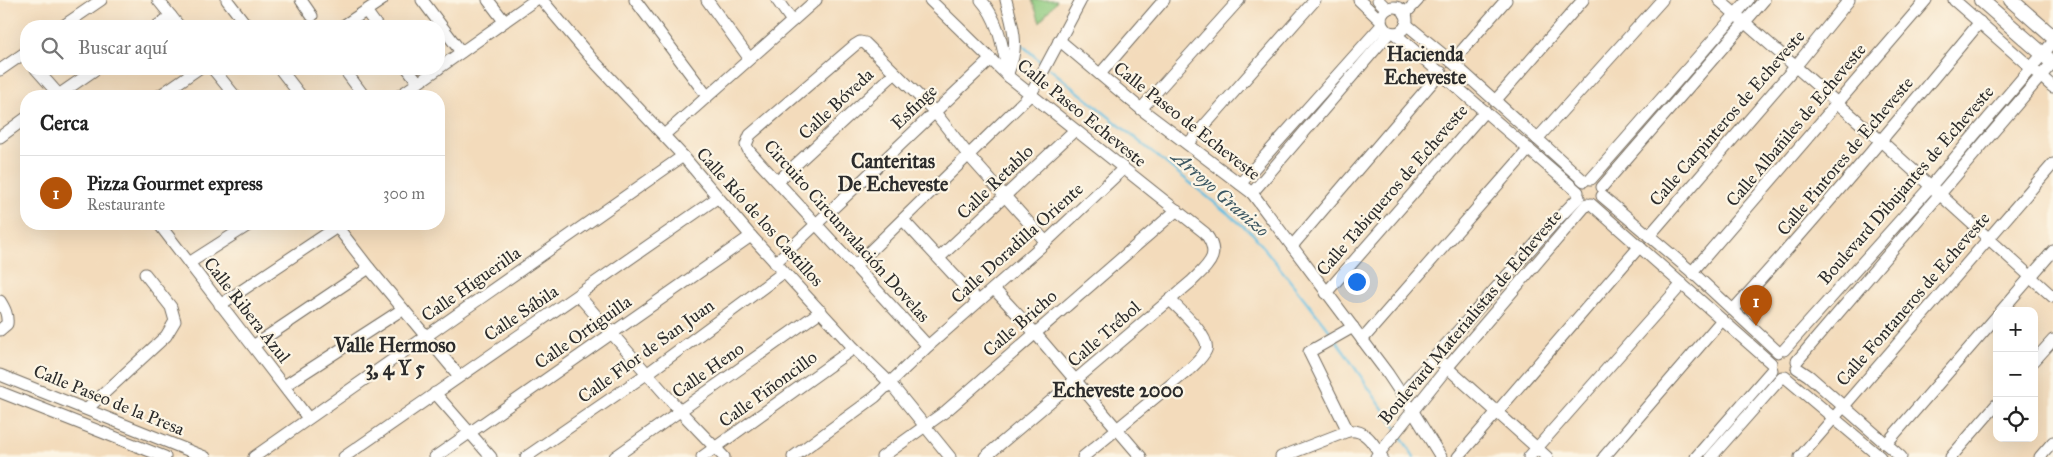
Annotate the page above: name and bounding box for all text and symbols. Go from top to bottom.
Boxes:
search box [20,20,445,75]
street label: Calle Carpinteros de Echeveste [1645,26,1809,210]
icon: search [38,34,66,62]
text: Buscar aquí [78,36,167,59]
street label: Calle Albañiles de Echeveste [1721,39,1871,211]
district label: Hacienda Echeveste [1384,42,1467,89]
street label: Calle Paseo Echeveste [1013,54,1151,172]
street label: Calle Paseo de Echeveste [1109,57,1265,185]
street label: Calle Bóveda [794,63,878,144]
street label: Calle Pintores de Echeveste [1772,72,1918,240]
street label: Esfinge [886,80,942,135]
street label: Boulevard Dibujantes de Echeveste [1814,81,1998,289]
street label: Calle Tabiqueros de Echeveste [1312,100,1473,281]
text: Cerca [40,110,89,136]
street label: Circuito Circunvalación Dovelas [759,135,935,327]
street label: Calle Retablo [952,140,1038,224]
street label: Calle Río de los Castillos [692,143,828,291]
water label: Arroyo Granizo [1166,144,1274,242]
district label: Canteritas De Echeveste [838,149,949,196]
text: Pizza Gourmet express [87,172,263,195]
street label: Calle Doradilla Oriente [946,178,1088,308]
text: 1 [53,184,59,203]
text: 300 m [383,184,425,203]
text: Restaurante [87,195,165,214]
street label: Boulevard Materialistas de Echeveste [1374,205,1566,429]
street label: Calle Fontaneros de Echeveste [1831,208,1995,390]
street label: Calle Higuerilla [417,241,526,327]
street label: Calle Ribera Azul [199,253,295,367]
your location [1344,269,1370,295]
street label: Calle Sábila [480,280,563,346]
street label: Calle Bricho [978,285,1062,361]
pin: 1 [1740,285,1772,326]
street label: Calle Ortiguilla [530,290,637,374]
street label: Calle Flor de San Juan [574,294,719,409]
street label: Calle Trébol [1063,296,1145,372]
map controls [1993,307,2038,442]
button: + [1993,307,2038,352]
district label: Valle Hermoso 3, 4 Y 5 [333,333,456,381]
street label: Calle Heno [668,337,748,403]
street label: Calle Piñoncillo [714,346,822,432]
button: − [1993,352,2038,397]
street label: Calle Paseo de la Presa [30,360,188,440]
district label: Echeveste 2000 [1052,378,1184,402]
button: locate [1993,397,2038,442]

